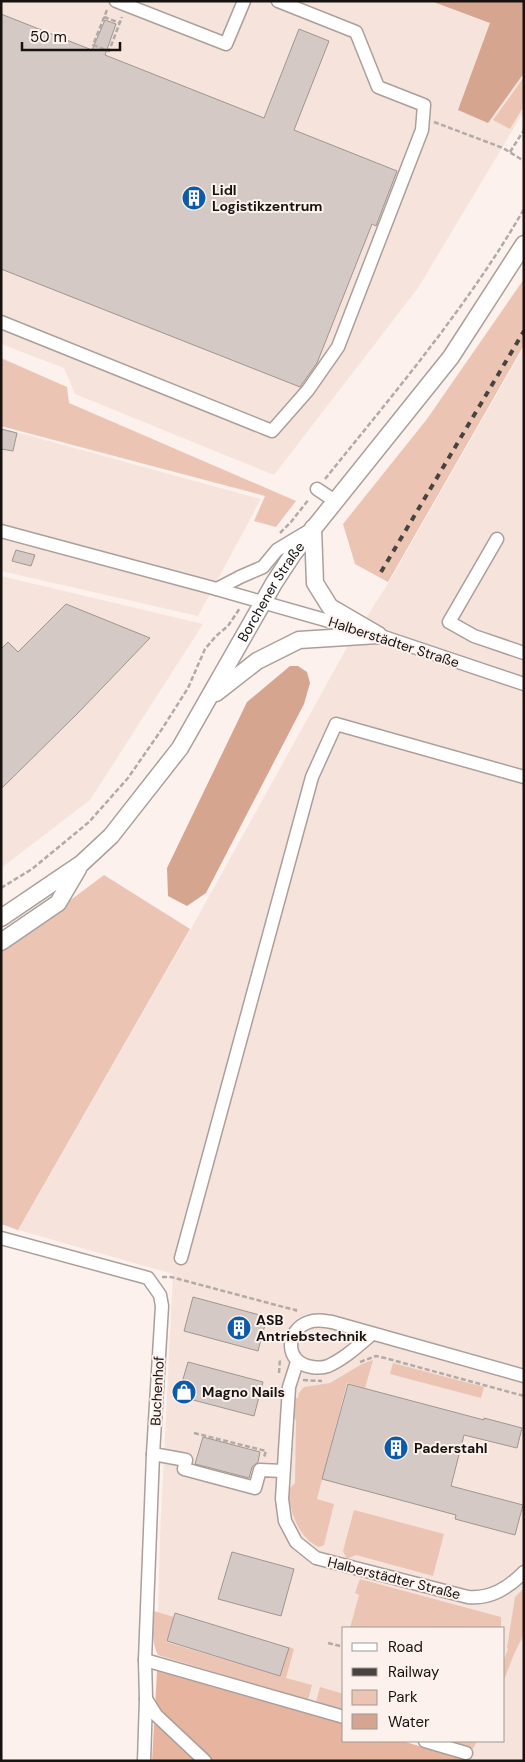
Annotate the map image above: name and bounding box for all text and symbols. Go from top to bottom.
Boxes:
scale bar [22,20,120,52]
text: 50 m [30,27,67,47]
place label: Lidl Logistikzentrum [212,181,323,215]
building icon: Lidl Logistikzentrum [181,185,207,211]
street label: Borchener Straße [233,538,308,645]
street label: Halberstädter Straße [326,612,462,672]
place label: ASB Antriebstechnik [256,1311,367,1345]
building icon: ASB Antriebstechnik [226,1315,252,1341]
street label: Buchenhof [146,1356,168,1426]
shop icon: Magno Nails [171,1379,197,1405]
place label: Magno Nails [202,1383,285,1401]
building icon: Paderstahl [383,1435,409,1461]
place label: Paderstahl [414,1439,488,1457]
street label: Halberstädter Straße [326,1553,462,1603]
legend [342,1627,505,1742]
text: Road [388,1637,423,1657]
text: Railway [388,1662,440,1682]
text: Park [388,1687,418,1707]
text: Water [388,1712,430,1732]

